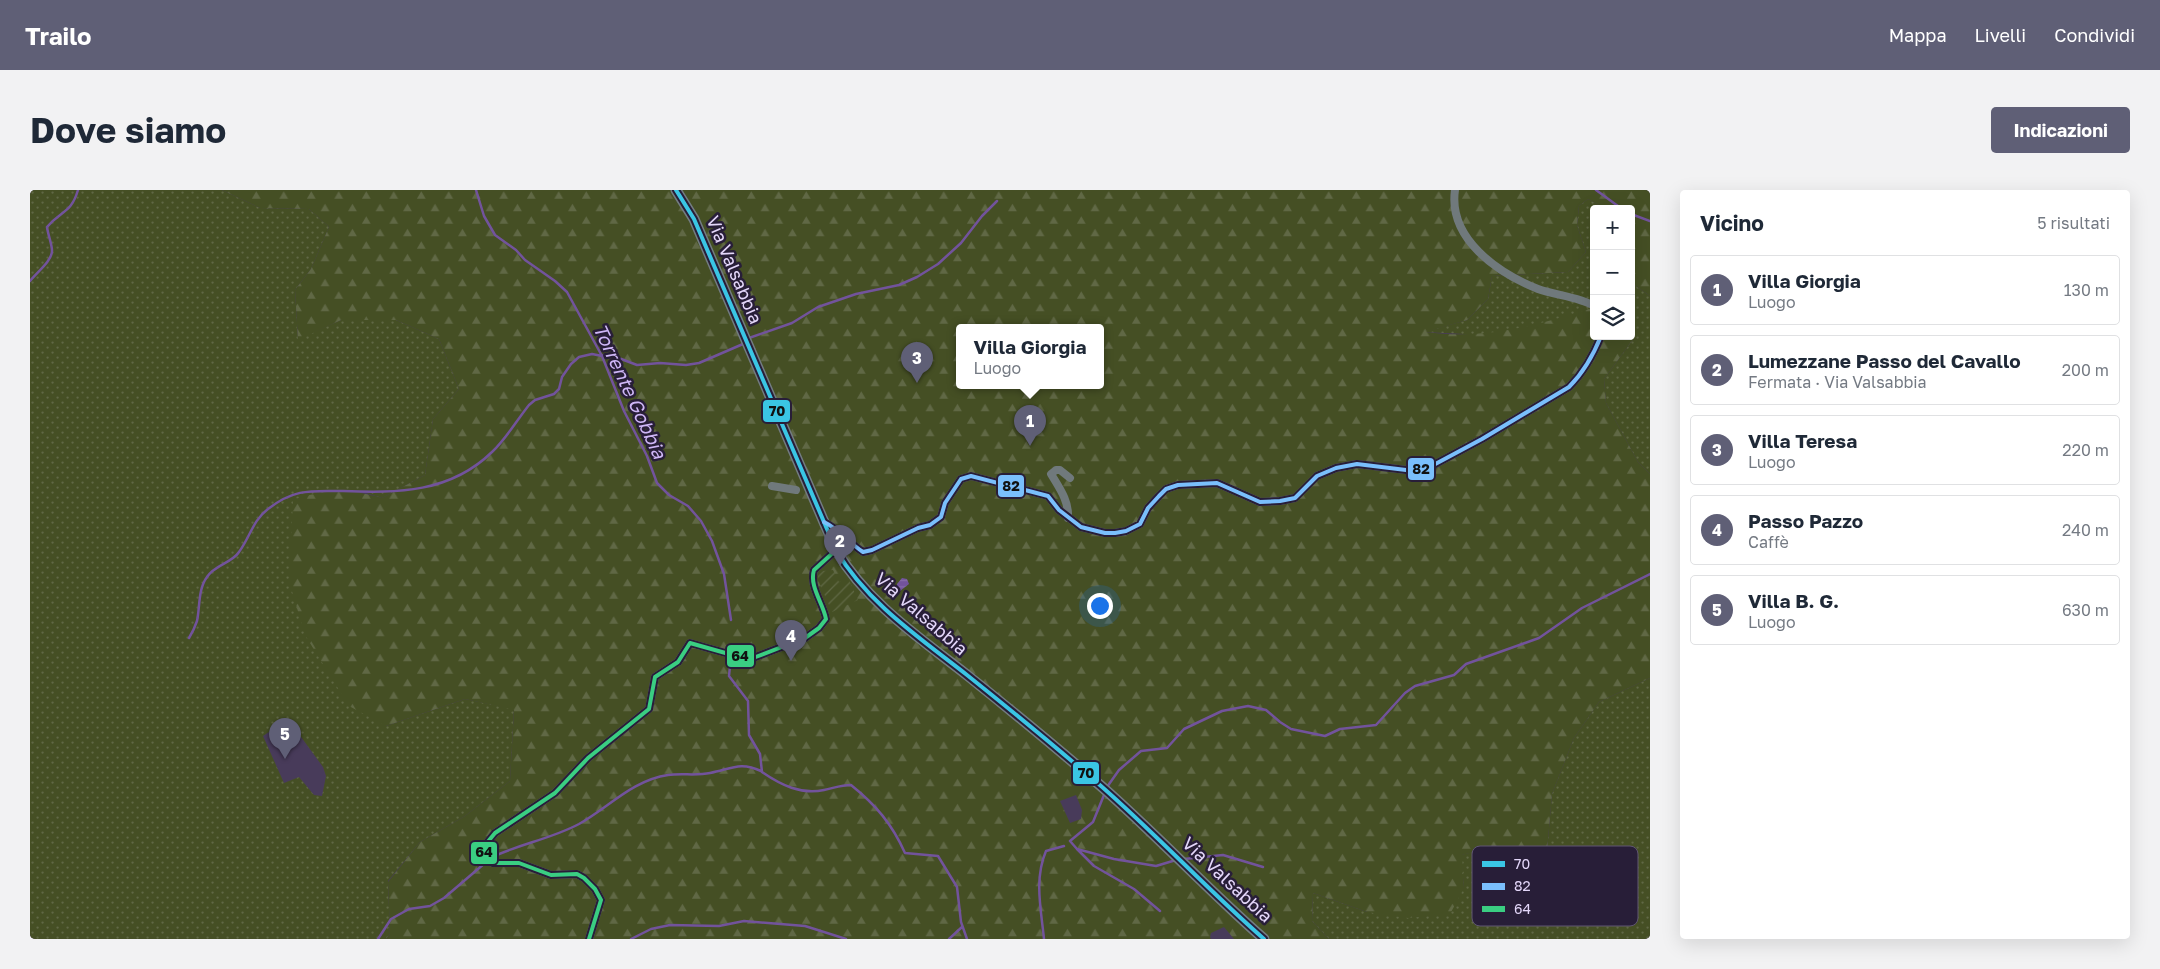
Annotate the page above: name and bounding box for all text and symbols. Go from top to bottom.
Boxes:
text: Trailo [25,21,91,50]
text: Mappa [1889,24,1947,46]
text: Livelli [1975,24,2026,46]
text: Condividi [2054,24,2135,46]
button: Indicazioni [1991,107,2130,153]
text: Dove siamo [30,109,226,151]
map controls [1590,205,1635,340]
button: + [1590,205,1635,250]
text: Vicino [1700,210,1764,236]
street label: Via Valsabbia [702,212,768,327]
text: 5 risultati [2037,213,2110,233]
button: − [1590,250,1635,295]
text: Villa Giorgia [1748,269,1861,292]
text: 1 [1713,280,1721,300]
text: 130 m [2064,280,2109,300]
text: Luogo [1748,292,1796,312]
button: layers [1590,295,1635,340]
water label: Torrente Gobbia [589,320,672,463]
popup [956,324,1104,389]
text: Villa Giorgia [974,335,1086,358]
pin: 3 [901,342,933,383]
text: Lumezzane Passo del Cavallo [1748,349,2021,372]
text: Luogo [974,358,1021,378]
text: 2 [1712,360,1722,380]
text: 200 m [2062,360,2109,380]
text: Fermata · Via Valsabbia [1748,372,1927,392]
line badge: 70 [762,399,791,423]
text: 70 [769,402,785,419]
pin: 1 [1014,405,1046,446]
text: Villa Teresa [1748,429,1857,452]
text: 3 [1712,440,1722,460]
text: 220 m [2062,440,2109,460]
text: Luogo [1748,452,1796,472]
line badge: 82 [1407,457,1435,481]
text: 82 [1412,460,1430,477]
line badge: 82 [997,474,1025,498]
text: 82 [1002,477,1020,494]
text: Passo Pazzo [1748,509,1863,532]
text: 4 [1712,520,1722,540]
text: 240 m [2062,520,2109,540]
pin: 2 [824,525,856,566]
text: Caffè [1748,532,1789,552]
street label: Via Valsabbia [871,567,972,659]
text: Villa B. G. [1748,589,1839,612]
your location [1087,593,1113,619]
text: 5 [1712,600,1722,620]
text: 630 m [2062,600,2109,620]
text: Luogo [1748,612,1796,632]
pin: 4 [775,620,807,661]
line badge: 64 [726,644,755,668]
text: 64 [731,647,749,664]
pin: 5 [269,718,301,759]
line badge: 70 [1072,761,1100,785]
text: 70 [1078,764,1094,781]
street label: Via Valsabbia [1178,832,1277,927]
line badge: 64 [470,841,498,865]
text: 64 [475,843,493,860]
legend [1472,846,1638,926]
text: 70 [1514,855,1530,872]
text: 82 [1514,877,1531,894]
text: 64 [1514,900,1531,917]

